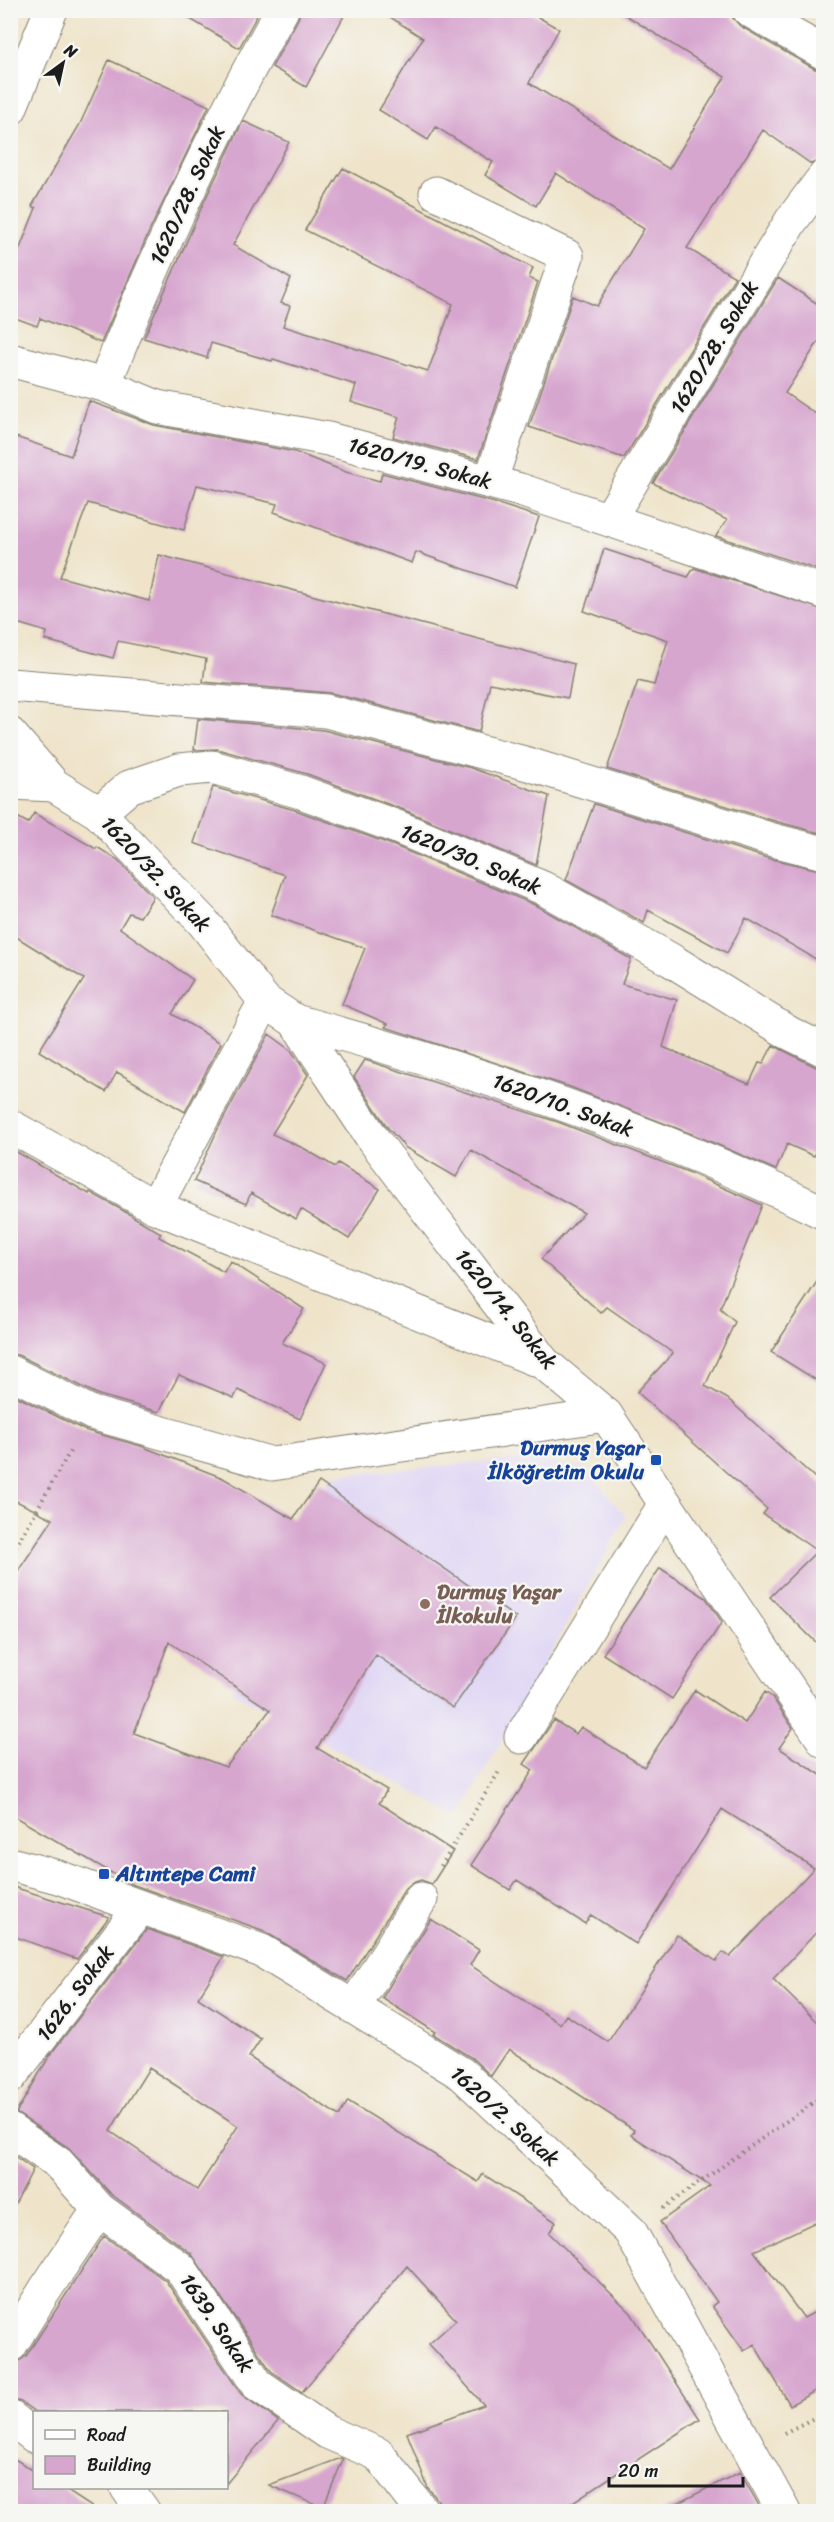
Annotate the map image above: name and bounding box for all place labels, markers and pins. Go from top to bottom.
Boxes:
place label: Durmuş Yaşar İlköğretim Okulu [487,1429,646,1491]
marker: Durmuş Yaşar İlköğretim Okulu [649,1453,663,1467]
place label: Durmuş Yaşar İlkokulu [436,1573,563,1635]
marker: Durmuş Yaşar İlkokulu [418,1597,432,1611]
place label: Altıntepe Cami [115,1855,256,1893]
marker: Altıntepe Cami [97,1867,111,1881]

